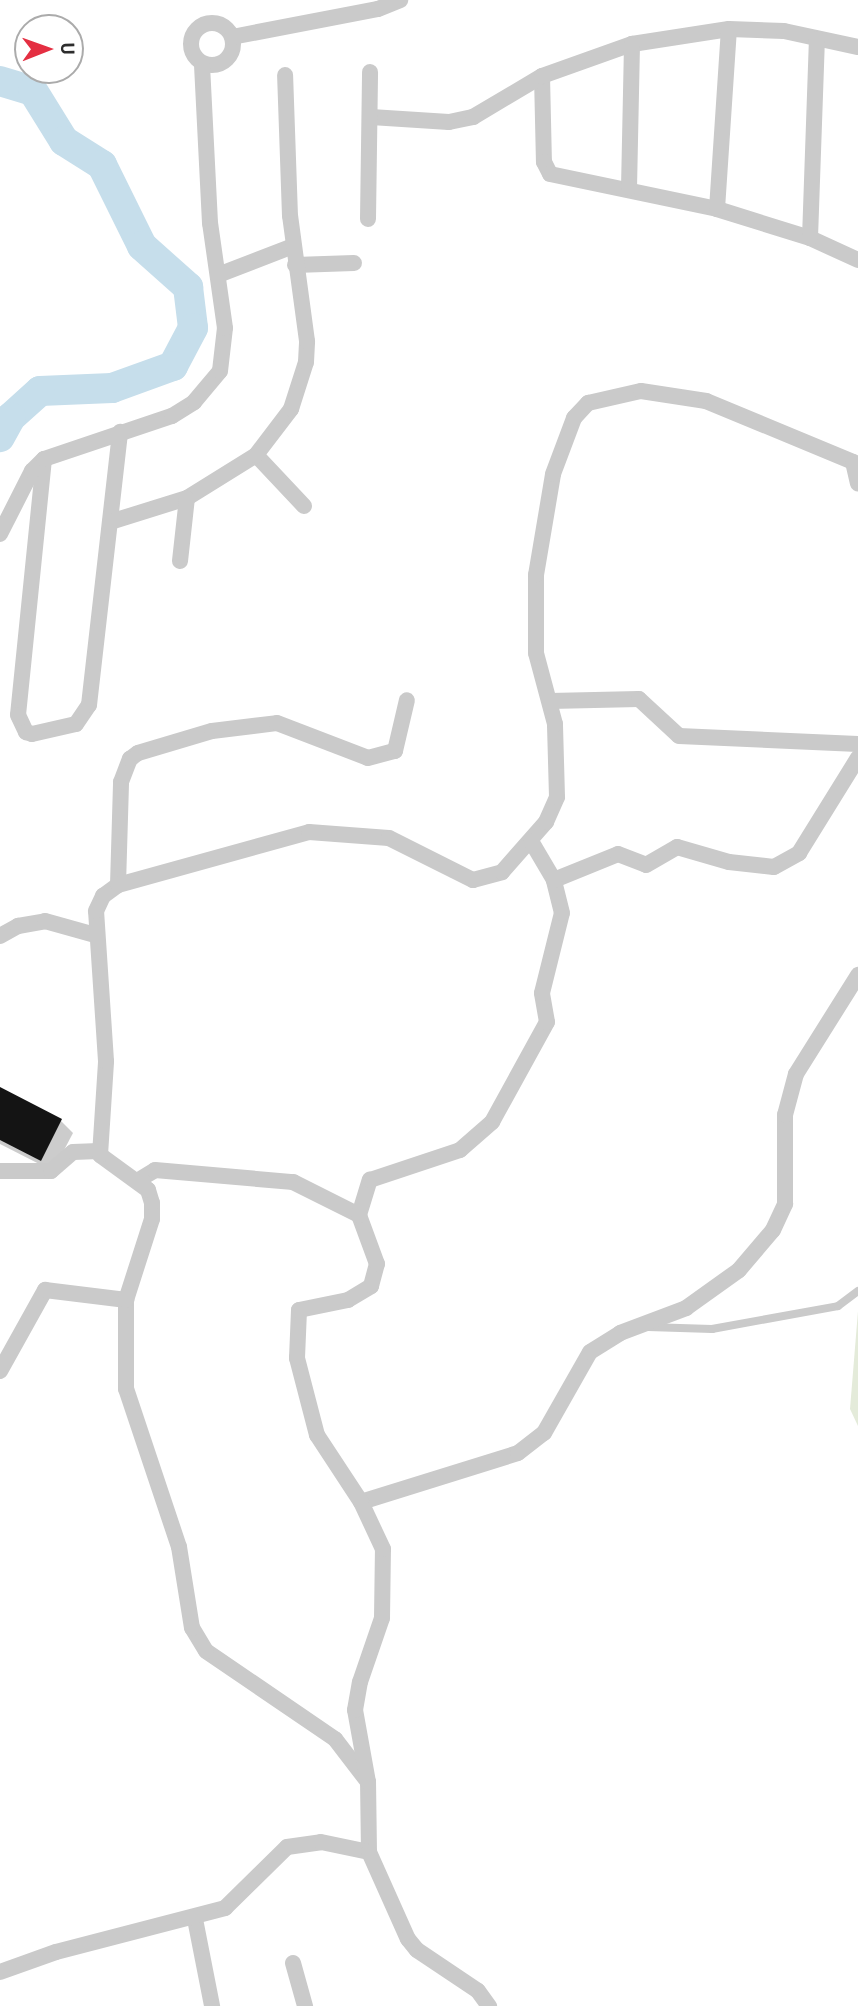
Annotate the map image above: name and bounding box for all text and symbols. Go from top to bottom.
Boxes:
north arrow [14,14,84,84]
text: U [57,42,80,55]

